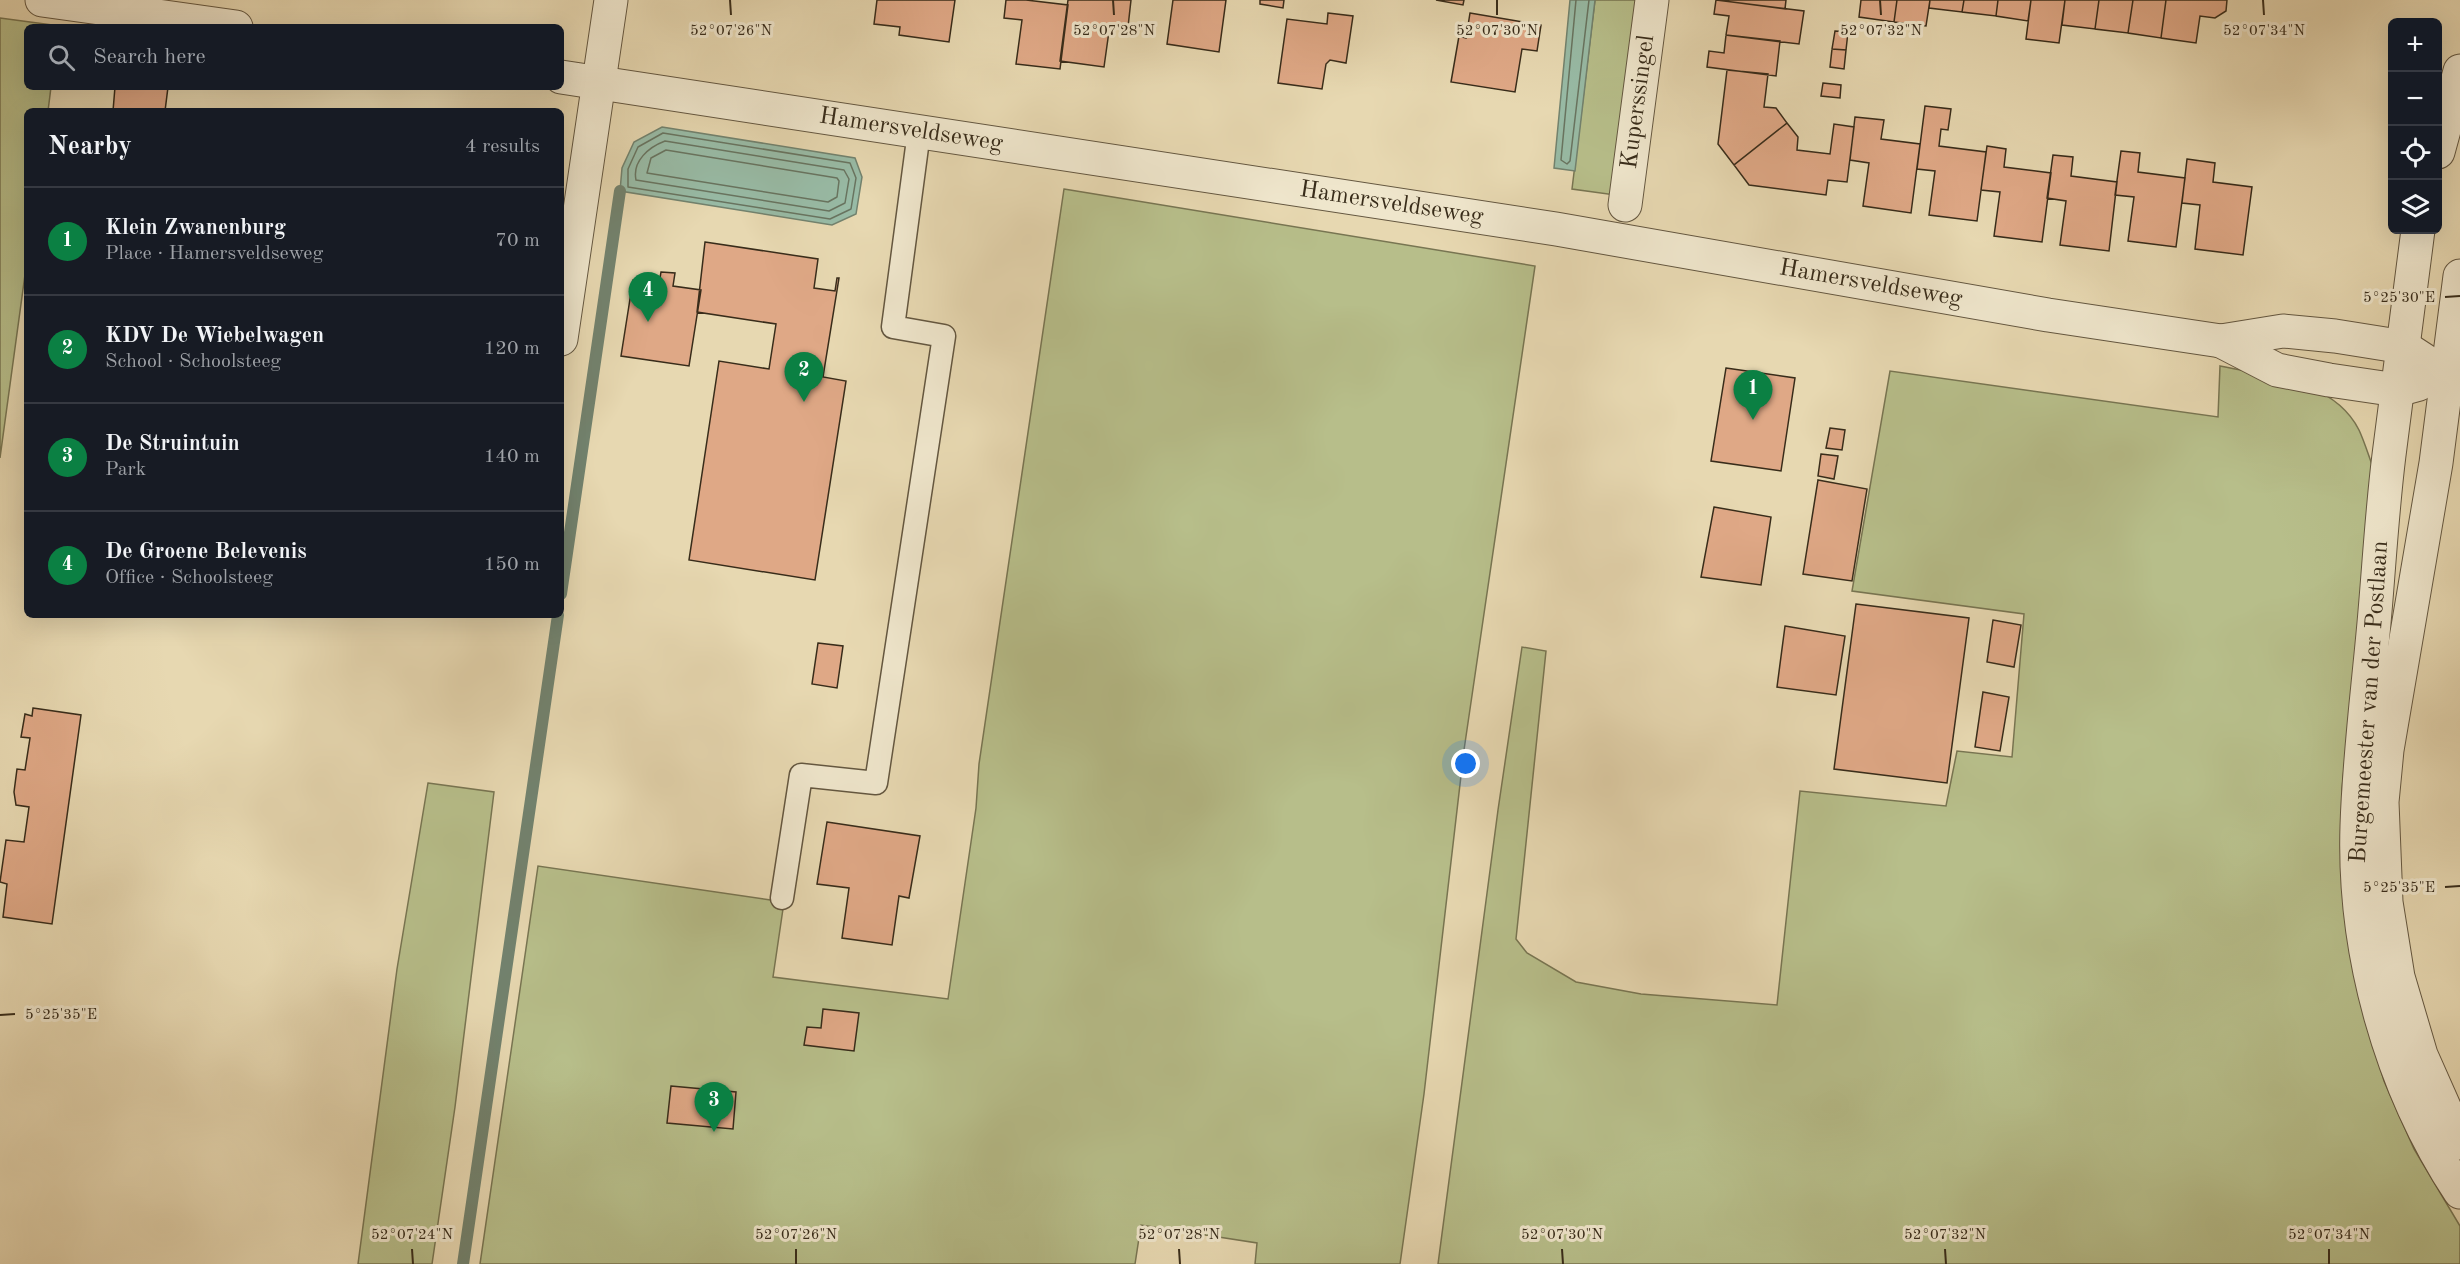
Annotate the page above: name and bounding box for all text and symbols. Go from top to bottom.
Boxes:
map controls [2388,18,2442,234]
button: + [2388,18,2442,72]
search box [24,24,564,90]
text: 52°07'26"N [690,24,772,39]
text: 52°07'28"N [1073,24,1155,39]
text: 52°07'30"N [1456,24,1538,39]
text: 52°07'32"N [1840,24,1922,39]
text: 52°07'34"N [2223,24,2305,39]
street label: Kuperssingel [1618,33,1659,170]
icon: search [45,41,78,74]
text: Search here [93,46,206,68]
button: − [2388,72,2442,126]
street label: Hamersveldseweg [817,105,1005,156]
button: locate [2388,126,2442,180]
text: Nearby [48,134,132,160]
text: 4 results [465,137,540,157]
street label: Hamersveldseweg [1298,178,1485,230]
button: layers [2388,180,2442,234]
text: Klein Zwanenburg [105,217,286,239]
text: 1 [62,231,73,251]
text: 70 m [495,231,540,251]
text: Place · Hamersveldseweg [105,244,323,264]
street label: Hamersveldseweg [1777,256,1964,312]
pin: 4 [628,272,668,322]
text: 5°25'30"E [2363,291,2435,306]
text: KDV De Wiebelwagen [105,325,324,347]
text: 2 [62,339,73,359]
text: 120 m [484,339,540,359]
text: School · Schoolsteeg [105,352,281,372]
pin: 2 [784,352,824,402]
pin: 1 [1734,370,1772,420]
text: De Struintuin [105,433,240,455]
text: 3 [62,447,73,467]
text: 140 m [484,447,540,467]
text: Park [105,460,146,480]
street label: Burgemeester van der Postlaan [2347,540,2393,864]
text: De Groene Belevenis [105,541,307,563]
text: 4 [62,555,73,575]
text: 150 m [484,555,540,575]
text: Office · Schoolsteeg [105,568,273,588]
your location [1451,749,1480,778]
text: 5°25'35"E [2363,881,2435,896]
text: 5°25'35"E [25,1008,97,1023]
pin: 3 [694,1082,734,1132]
text: 52°07'24"N [371,1228,453,1243]
text: 52°07'26"N [755,1228,837,1243]
text: 52°07'28"N [1138,1228,1220,1243]
text: 52°07'30"N [1521,1228,1603,1243]
text: 52°07'32"N [1904,1228,1986,1243]
text: 52°07'34"N [2288,1228,2370,1243]

